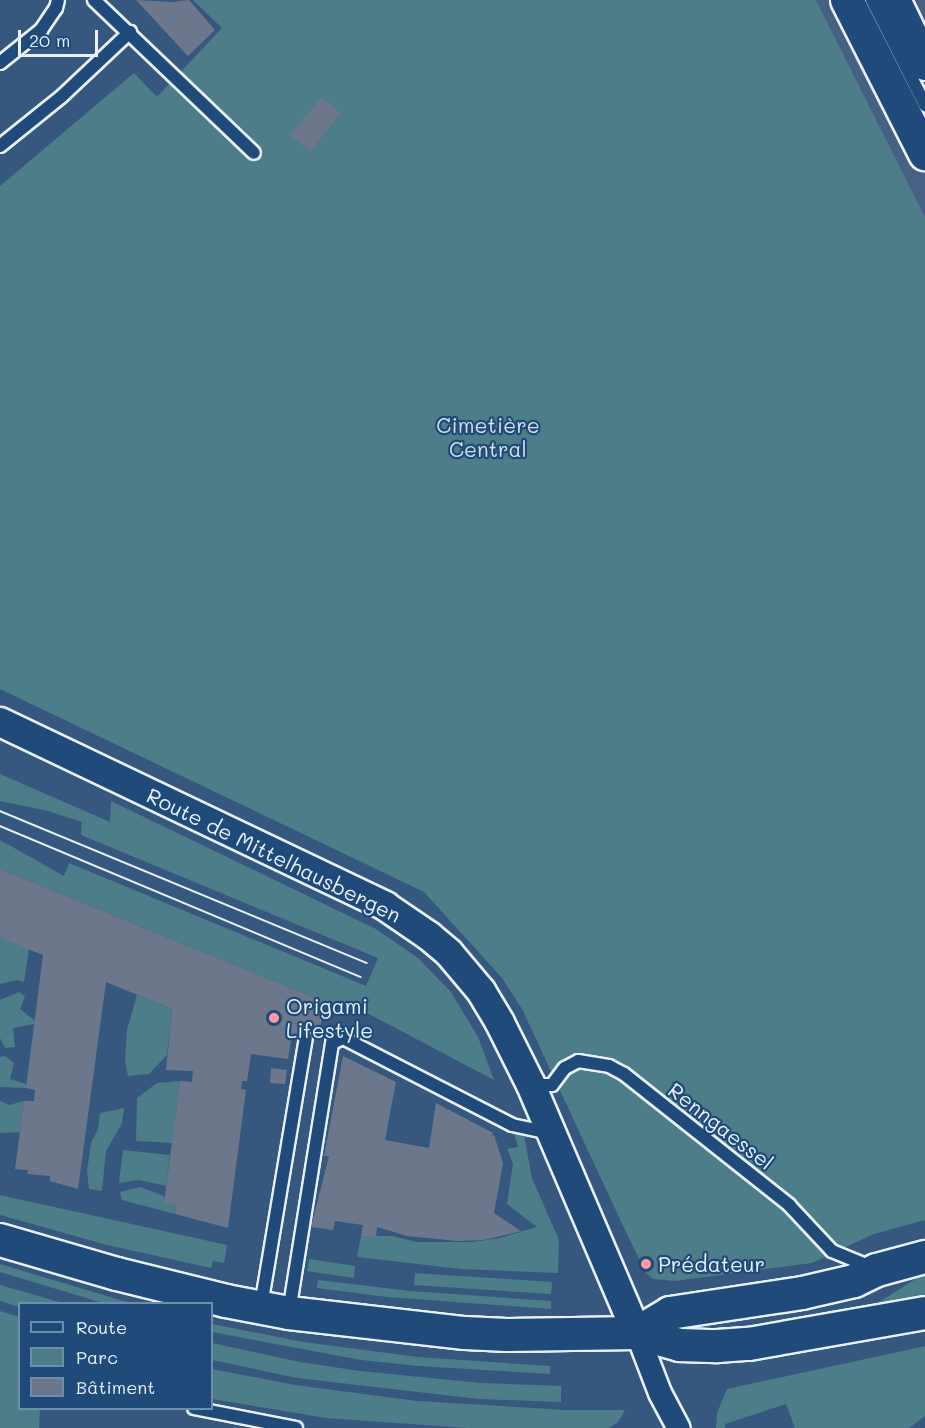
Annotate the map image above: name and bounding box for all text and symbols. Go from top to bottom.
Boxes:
scale bar [21,18,100,56]
text: 20 m [29,28,70,52]
park label: Cimetière Central [436,412,540,462]
street label: Route de Mittelhausbergen [143,782,405,928]
place label: Origami Lifestyle [286,993,373,1043]
marker: Origami Lifestyle [267,1011,281,1025]
street label: Renngaessel [663,1077,779,1175]
place label: Prédateur [658,1251,765,1277]
marker: Prédateur [639,1257,653,1271]
legend [18,1302,213,1410]
text: Route [76,1315,127,1339]
text: Parc [76,1345,118,1369]
text: Bâtiment [76,1375,155,1399]

